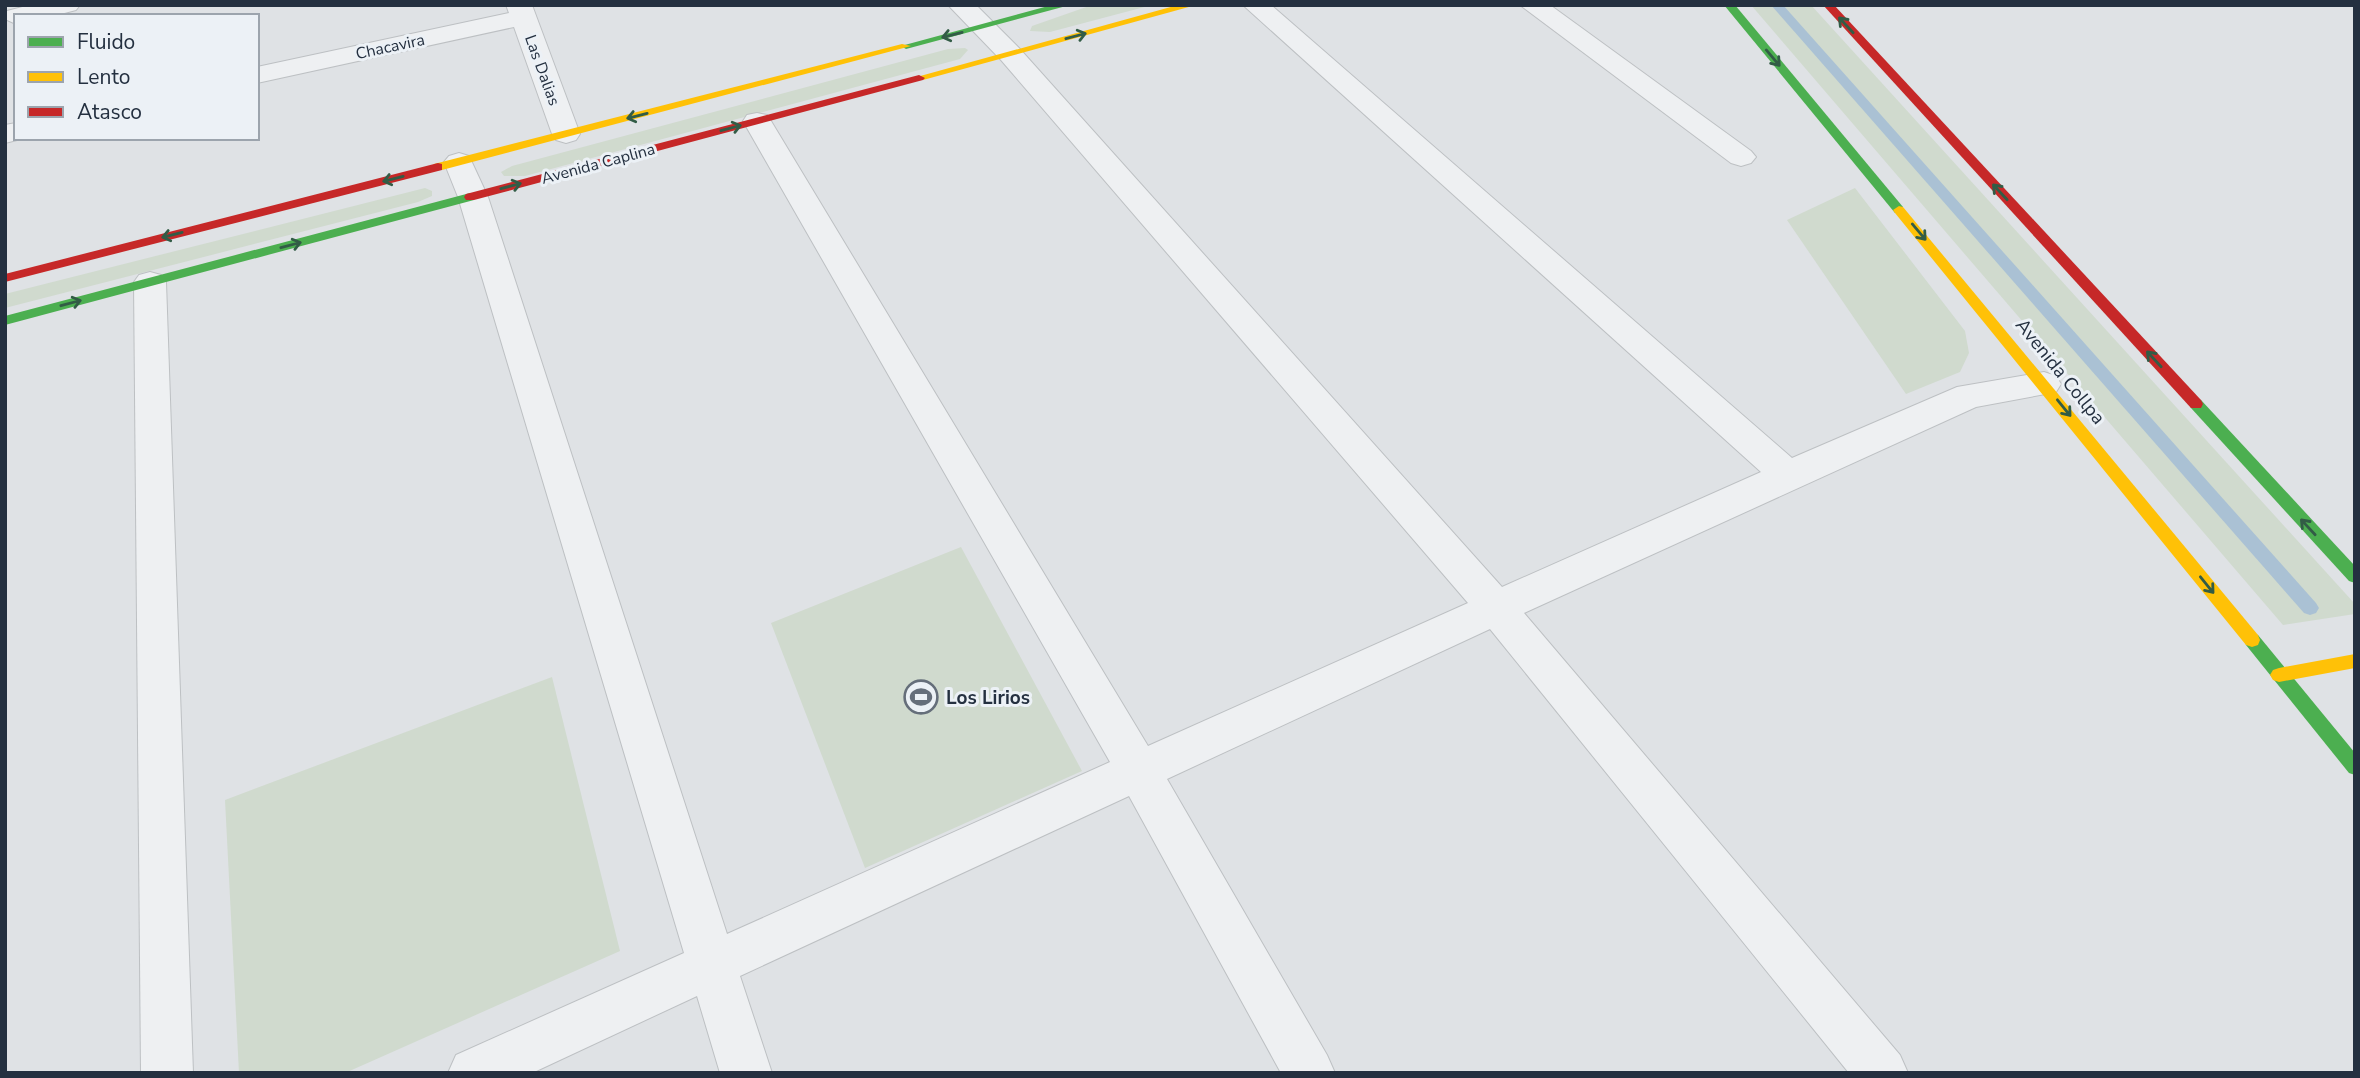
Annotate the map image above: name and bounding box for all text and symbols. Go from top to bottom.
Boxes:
legend [14,14,259,140]
one-way arrow [1838,16,1854,34]
text: Fluido [77,28,135,56]
street label: Chacavira [354,29,427,65]
one-way arrow [941,29,963,42]
one-way arrow [1064,29,1086,42]
street label: Las Dalias [519,32,565,109]
one-way arrow [1765,48,1781,66]
text: Lento [77,63,130,91]
text: Atasco [77,98,142,126]
one-way arrow [626,110,649,123]
one-way arrow [719,121,742,134]
street label: Avenida Caplina [539,138,658,190]
one-way arrow [382,173,404,186]
one-way arrow [500,179,522,192]
one-way arrow [1992,183,2008,201]
one-way arrow [1911,223,1926,241]
one-way arrow [161,229,184,242]
one-way arrow [279,238,302,251]
one-way arrow [59,296,82,309]
street label: Avenida Collpa [2009,313,2111,430]
one-way arrow [2146,351,2163,368]
one-way arrow [2056,398,2072,416]
one-way arrow [2300,519,2317,536]
one-way arrow [2199,575,2215,593]
sports icon: Los Lirios [902,678,940,716]
place label: Los Lirios [946,685,1030,711]

